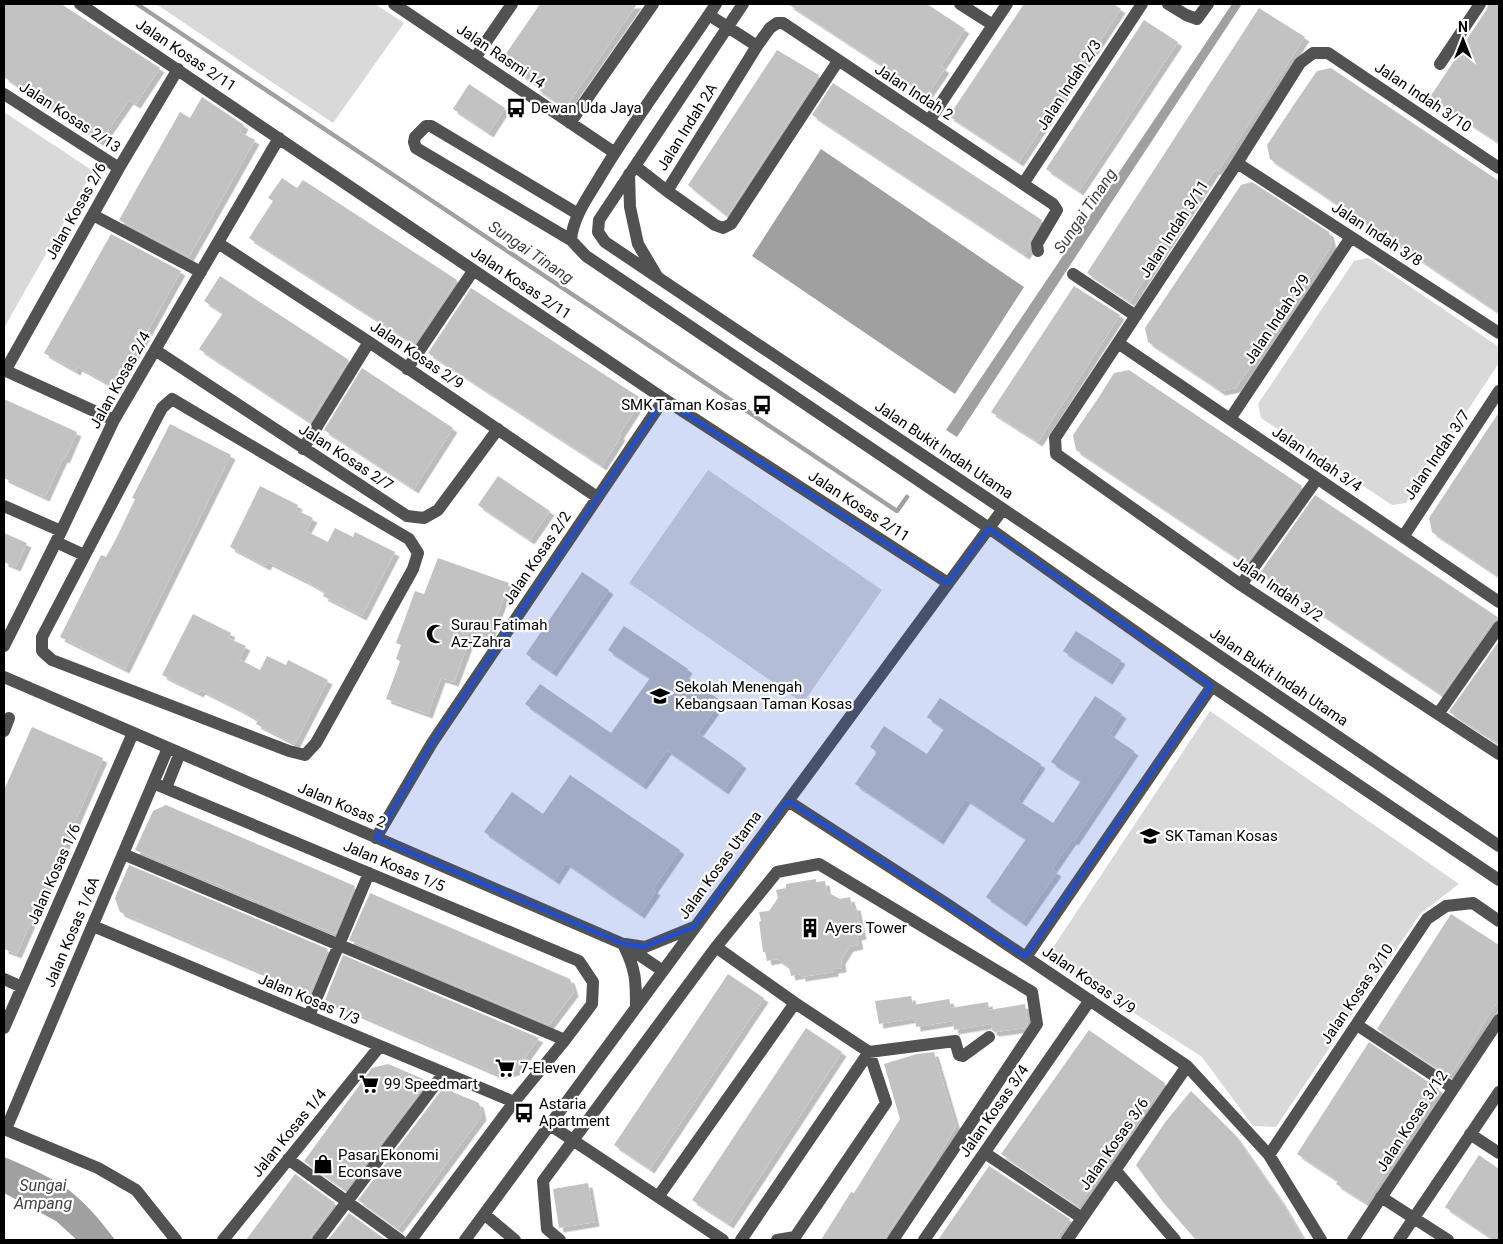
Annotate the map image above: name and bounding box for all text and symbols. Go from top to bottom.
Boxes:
street label: Jalan Kosas 2/11 [133,15,239,95]
north arrow [1438,15,1488,65]
text: N [1458,19,1468,35]
street label: Jalan Rasmi 14 [453,20,549,93]
street label: Jalan Indah 2/3 [1033,36,1105,134]
street label: Jalan Indah 3/10 [1371,58,1475,136]
street label: Jalan Indah 2 [872,60,956,124]
street label: Jalan Kosas 2/13 [16,78,124,156]
street label: Jalan Indah 2A [653,80,721,174]
bus stop icon: Dewan Uda Jaya [505,97,527,119]
place label: Dewan Uda Jaya [531,99,642,117]
street label: Jalan Kosas 2/6 [42,159,110,263]
water label: Sungai Tinang [1050,165,1120,257]
street label: Jalan Indah 3/11 [1136,177,1212,281]
street label: Jalan Indah 3/8 [1328,198,1426,270]
water label: Sungai Tinang [485,217,577,287]
street label: Jalan Kosas 2/11 [468,243,574,323]
street label: Jalan Indah 3/9 [1240,271,1314,367]
street label: Jalan Kosas 2/9 [367,317,467,393]
street label: Jalan Kosas 2/4 [86,328,154,432]
bus stop icon: SMK Taman Kosas [751,394,773,416]
place label: SMK Taman Kosas [621,396,747,414]
street label: Jalan Bukit Indah Utama [871,397,1017,503]
street label: Jalan Indah 3/7 [1400,407,1474,503]
street label: Jalan Kosas 2/7 [296,420,396,494]
street label: Jalan Indah 3/4 [1269,422,1366,496]
street label: Jalan Kosas 2/11 [805,467,913,545]
street label: Jalan Kosas 2/2 [499,508,575,608]
street label: Jalan Indah 3/2 [1230,552,1326,626]
place label: Surau Fatimah Az-Zahra [451,616,547,651]
mosque icon: Surau Fatimah Az-Zahra [425,623,447,645]
street label: Jalan Bukit Indah Utama [1206,624,1352,730]
place label: Sekolah Menengah Kebangsaan Taman Kosas [675,678,852,713]
school or university icon: Sekolah Menengah Kebangsaan Taman Kosas [649,685,671,707]
street label: Jalan Kosas 2 [295,778,389,832]
street label: Jalan Kosas Utama [675,807,765,923]
street label: Jalan Kosas 1/6 [24,821,84,927]
school or university icon: SK Taman Kosas [1139,825,1161,847]
place label: SK Taman Kosas [1165,827,1278,845]
street label: Jalan Kosas 1/5 [341,837,447,895]
street label: Jalan Kosas 1/6A [41,874,103,990]
building icon: Ayers Tower [799,917,821,939]
place label: Ayers Tower [825,919,907,937]
street label: Jalan Kosas 3/10 [1317,941,1397,1047]
street label: Jalan Kosas 3/9 [1039,942,1139,1018]
street label: Jalan Kosas 1/3 [256,970,362,1028]
supermarket icon: 7-Eleven [494,1057,516,1079]
place label: 7-Eleven [520,1059,576,1077]
street label: Jalan Kosas 3/4 [956,1061,1033,1161]
street label: Jalan Kosas 3/12 [1373,1067,1451,1175]
supermarket icon: 99 Speedmart [358,1073,380,1095]
place label: 99 Speedmart [384,1075,478,1093]
street label: Jalan Kosas 1/4 [248,1085,330,1181]
street label: Jalan Kosas 3/6 [1076,1094,1152,1194]
place label: Astaria Apartment [539,1095,610,1130]
bus stop icon: Astaria Apartment [513,1102,535,1124]
place label: Pasar Ekonomi Econsave [338,1146,439,1181]
shop icon: Pasar Ekonomi Econsave [312,1153,334,1175]
water label: Sungai Ampang [13,1176,72,1213]

